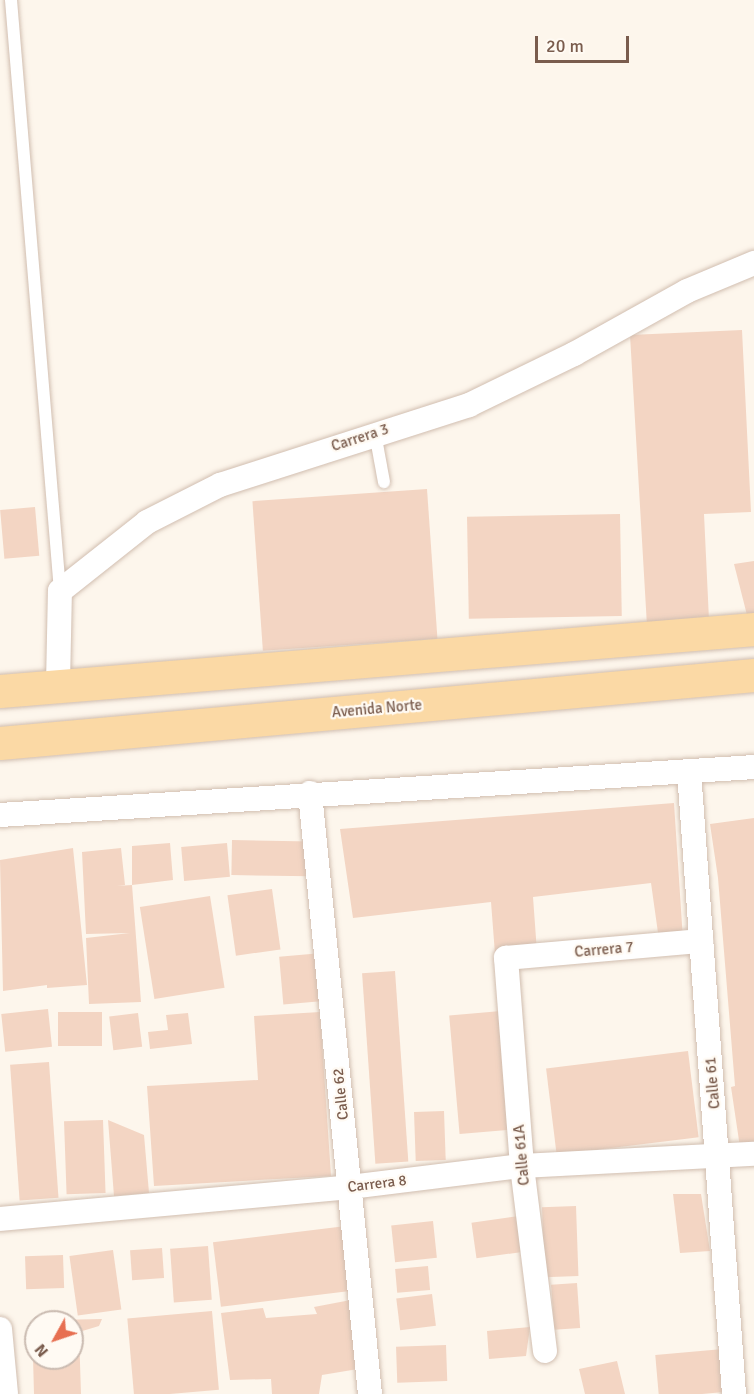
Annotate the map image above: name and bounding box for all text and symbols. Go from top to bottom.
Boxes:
scale bar [538,24,632,62]
text: 20 m [546,35,584,57]
street label: Carrera 3 [329,420,391,456]
street label: Avenida Norte [331,696,423,722]
street label: Carrera 7 [574,938,634,962]
street label: Calle 61 [702,1056,724,1110]
street label: Calle 62 [329,1067,353,1121]
street label: Calle 61A [510,1124,534,1186]
street label: Carrera 8 [347,1171,407,1197]
north arrow [24,1310,84,1370]
text: N [31,1340,53,1361]

